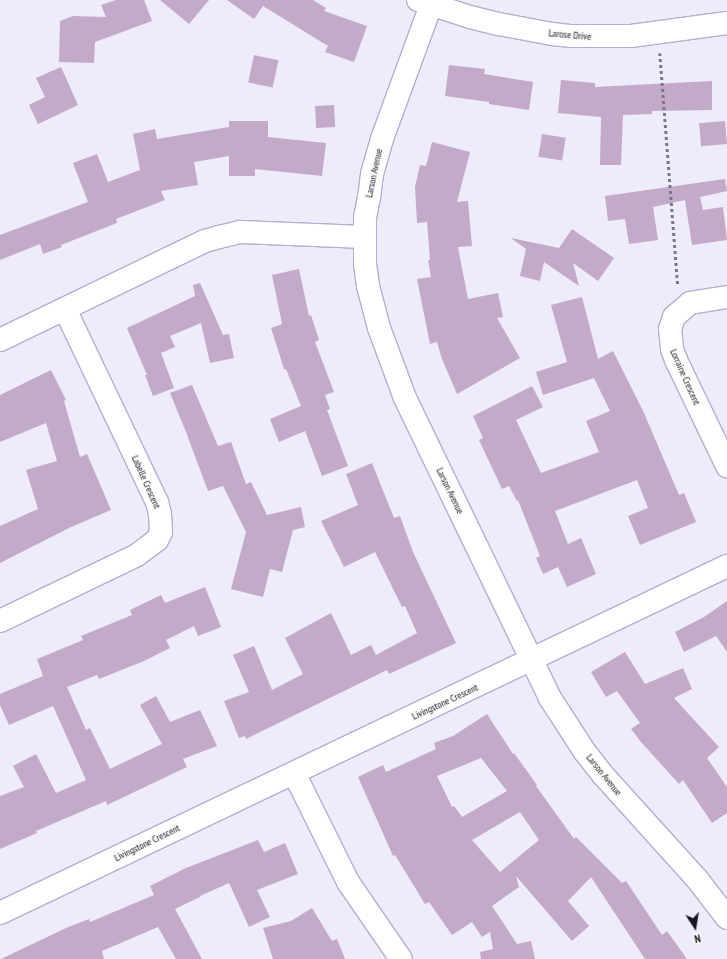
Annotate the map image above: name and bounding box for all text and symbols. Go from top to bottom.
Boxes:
street label: Larose Drive [548,27,592,43]
street label: Larson Avenue [363,147,385,199]
street label: Lorraine Crescent [667,347,703,407]
street label: Labelle Crescent [129,454,163,510]
street label: Larson Avenue [434,466,466,516]
street label: Livingstone Crescent [410,681,480,723]
street label: Larson Avenue [584,752,624,798]
street label: Livingstone Crescent [112,822,182,864]
north arrow [675,907,715,947]
text: N [693,931,702,946]

